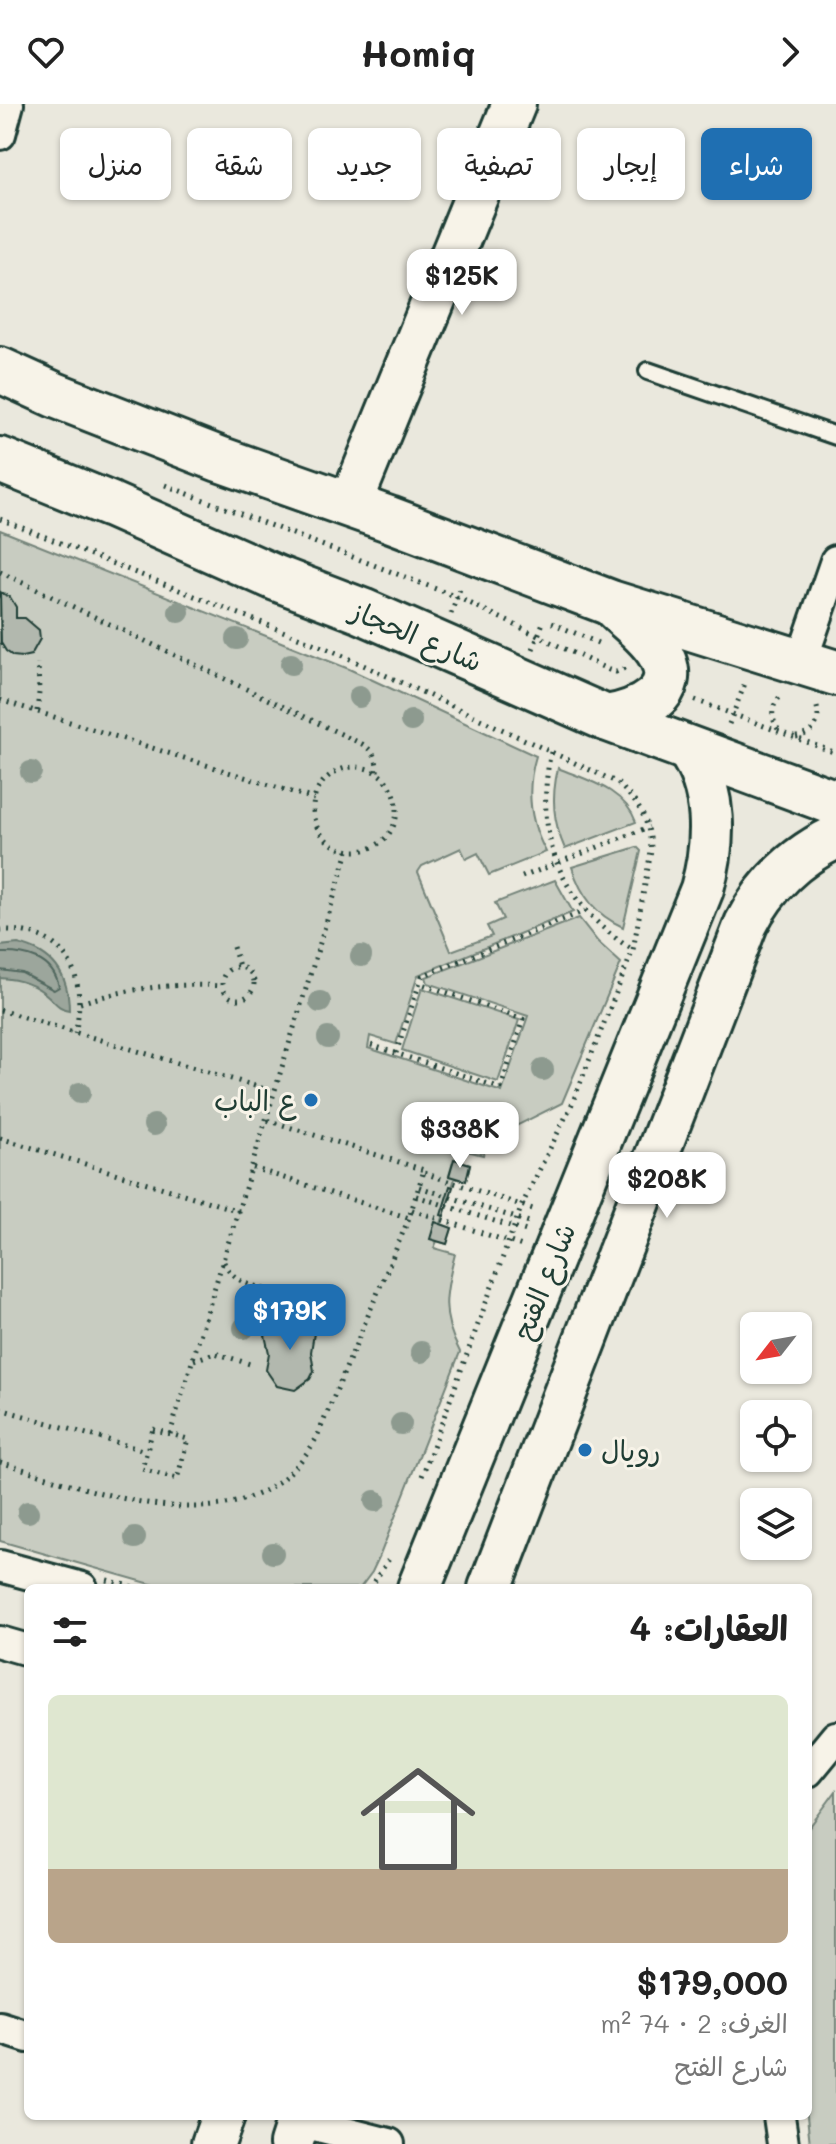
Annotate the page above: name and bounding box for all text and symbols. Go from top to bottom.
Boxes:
text: Homiq [361,29,475,76]
icon: heart [24,30,68,74]
icon: forward [768,30,812,74]
chip: منزل [60,128,171,200]
chip: شقة [187,128,292,200]
chip: جديد [308,128,421,200]
chip: تصفية [437,128,561,200]
chip: إيجار [577,128,685,200]
chip: شراء [701,128,812,200]
pin: $125K [406,249,518,317]
text: $125K [425,258,499,292]
street label: شارع الحجاز [343,590,488,681]
place label: ع الباب [214,1082,297,1121]
marker: ع الباب [302,1091,320,1109]
pin: $338K [404,1102,516,1170]
text: $338K [420,1111,500,1145]
pin: $208K [611,1152,723,1220]
text: $208K [627,1161,707,1195]
street label: شارع الفتح [503,1218,585,1346]
pin: $179K [234,1284,346,1352]
text: $179K [253,1293,327,1327]
north arrow [740,1312,812,1384]
map controls [740,1312,812,1560]
button: locate [740,1400,812,1472]
place label: رويال [601,1432,661,1468]
marker: رويال [576,1441,594,1459]
button: layers [740,1488,812,1560]
text: العقارات: 4 [630,1605,788,1650]
icon: filters [48,1610,92,1654]
icon: home [346,1747,490,1891]
text: $179,000 [637,1959,788,2004]
text: الغرف: 2 · 74 m² [601,2006,788,2040]
text: شارع الفتح [675,2049,788,2083]

